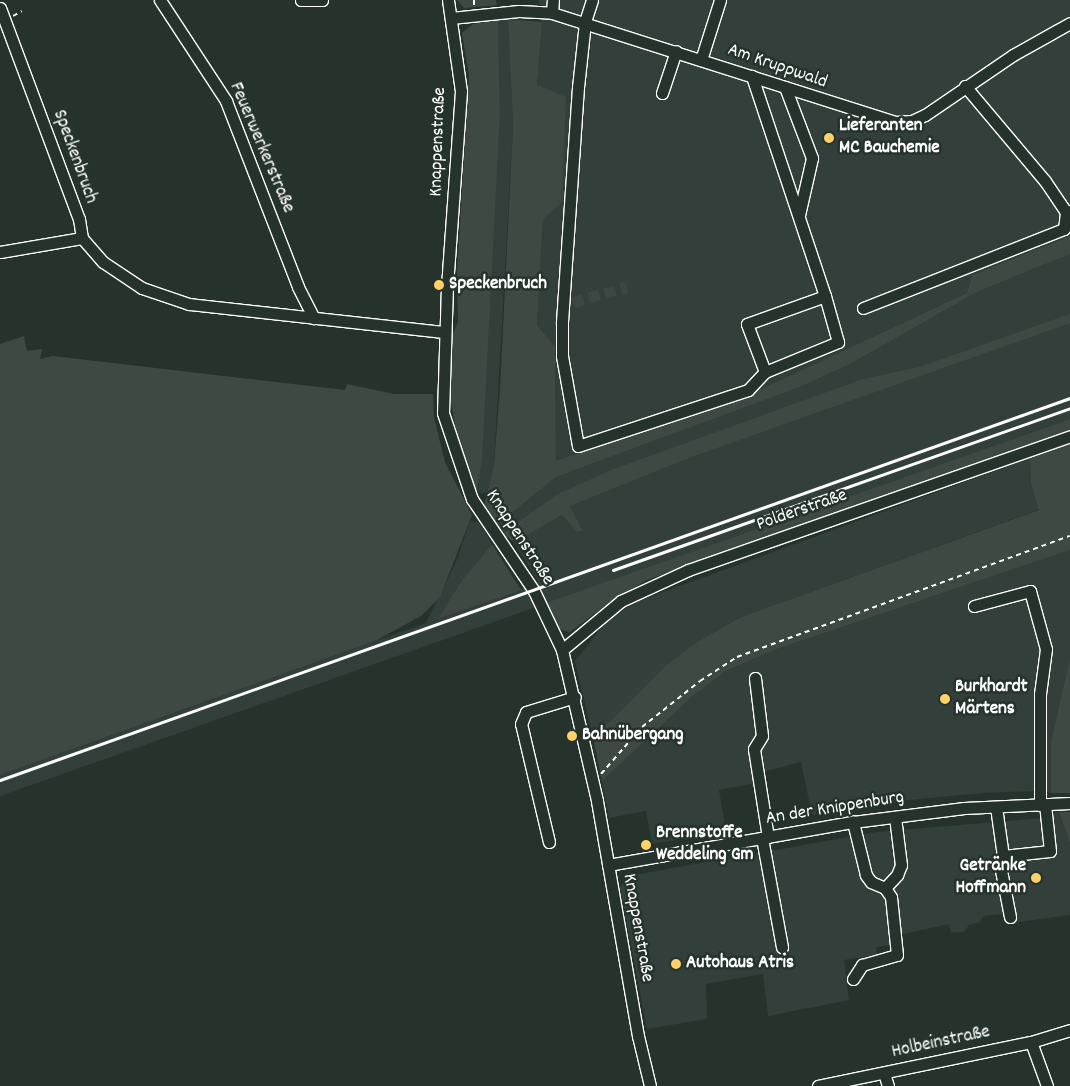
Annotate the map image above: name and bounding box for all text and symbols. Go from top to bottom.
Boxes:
street label: Am Kruppwald [724,39,830,95]
street label: Feuerwerkerstraße [223,79,299,217]
street label: Knappenstraße [426,87,452,197]
street label: Speckenbruch [47,107,101,207]
place label: Lieferanten MC Bauchemie [839,116,940,160]
marker: Lieferanten MC Bauchemie [823,132,835,144]
place label: Speckenbruch [449,274,547,296]
marker: Speckenbruch [433,279,445,291]
street label: Polderstraße [754,485,850,537]
street label: Knappenstraße [480,486,558,590]
place label: Burkhardt Märtens [955,677,1028,721]
marker: Burkhardt Märtens [939,693,951,705]
place label: Bahnübergang [582,725,684,747]
marker: Bahnübergang [566,730,578,742]
street label: An der Knippenburg [764,787,906,831]
place label: Brennstoffe Weddeling Gm [656,823,754,867]
marker: Brennstoffe Weddeling Gm [640,839,652,851]
place label: Getränke Hoffmann [955,856,1026,900]
street label: Knappenstraße [616,872,658,984]
marker: Getränke Hoffmann [1030,872,1042,884]
place label: Autohaus Atris [686,953,794,975]
marker: Autohaus Atris [670,958,682,970]
street label: Holbeinstraße [890,1021,992,1065]

